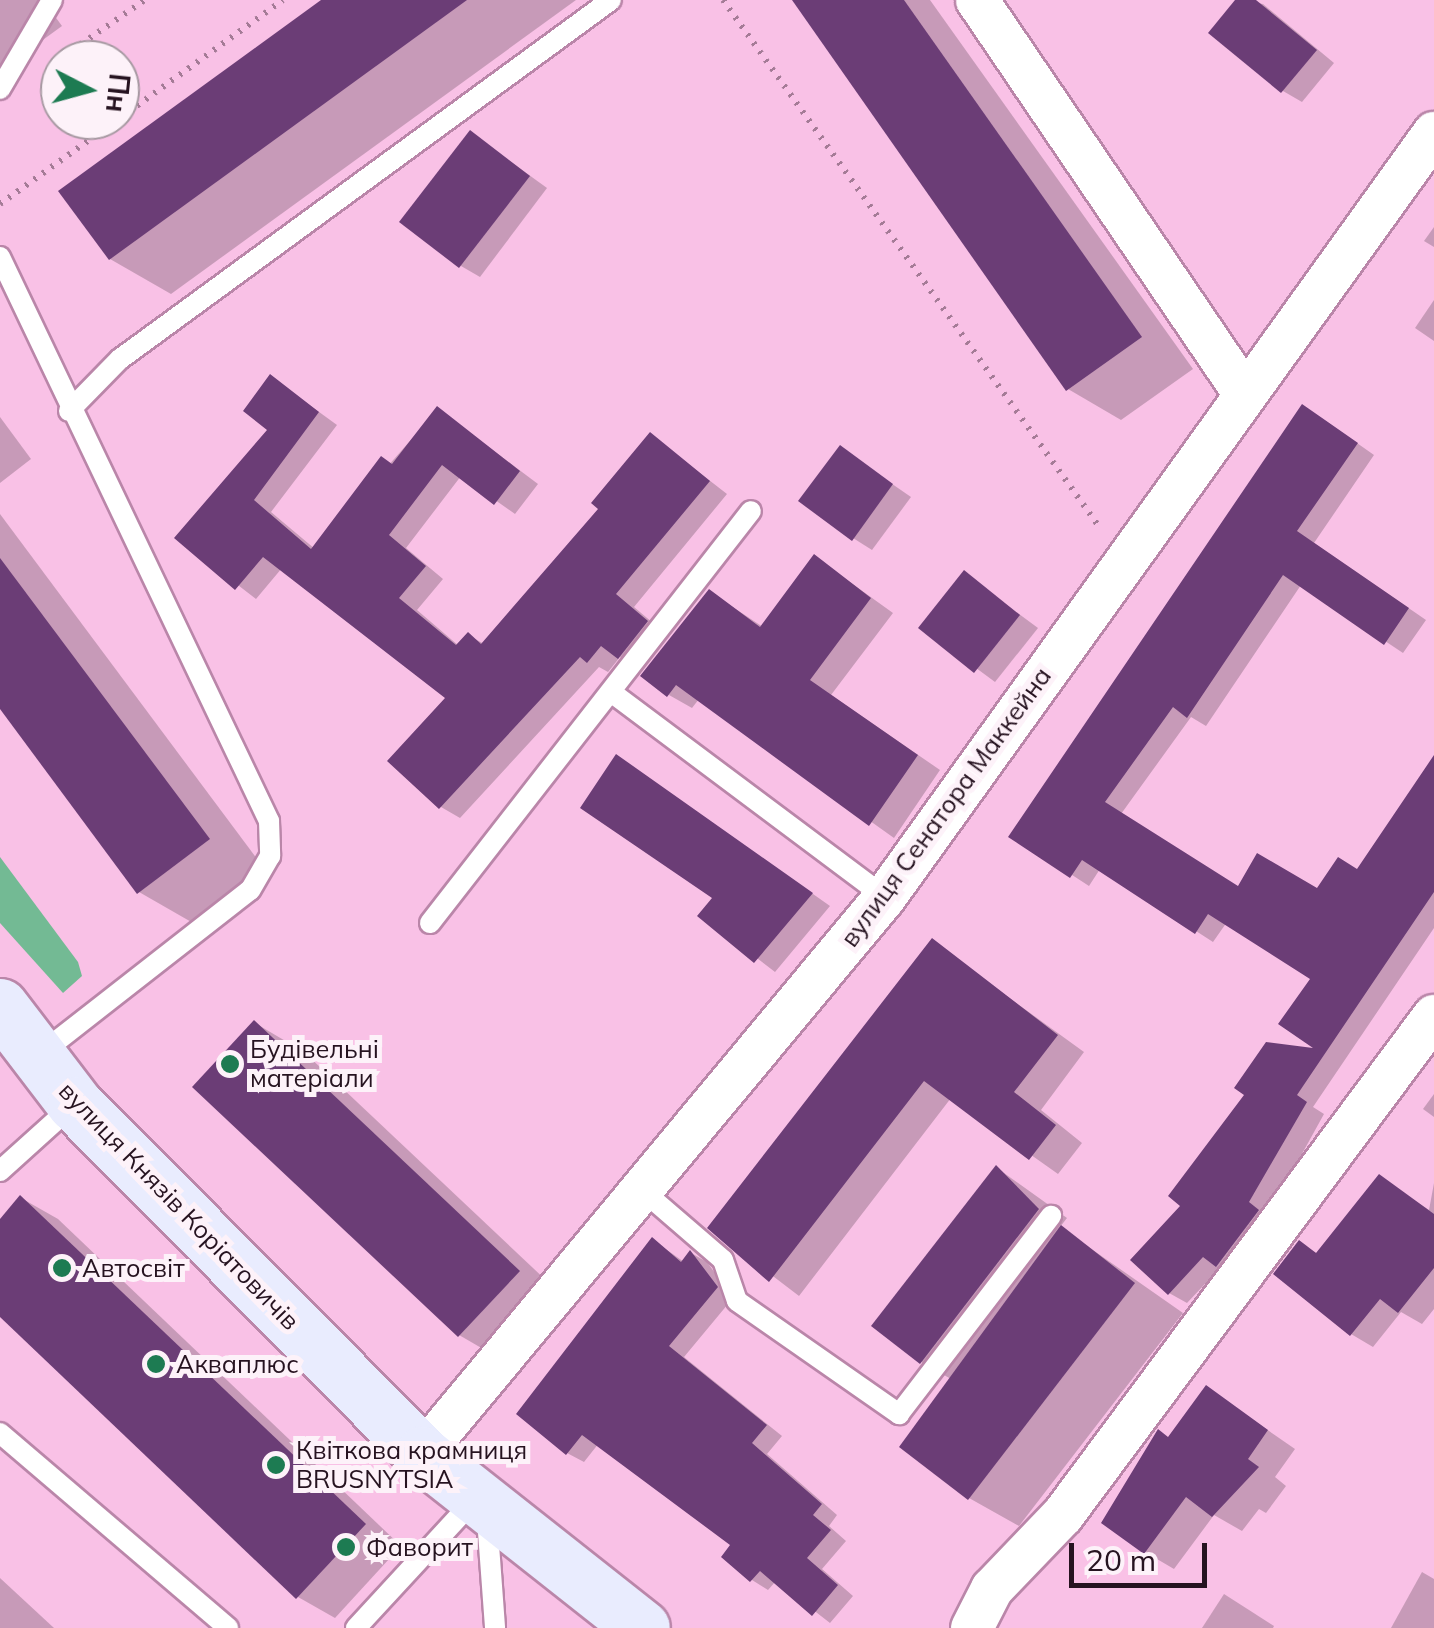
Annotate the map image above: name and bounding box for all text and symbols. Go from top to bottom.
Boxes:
north arrow [40,40,140,140]
text: Пн [99,72,138,114]
street label: вулиця Сенатора Маккейна [834,661,1058,953]
place label: Будівельні матеріали [250,1035,379,1094]
marker: Будівельні матеріали [219,1053,241,1075]
street label: вулиця Князів Коріатовичів [53,1076,305,1336]
place label: Автосвіт [82,1253,185,1283]
marker: Автосвіт [51,1257,73,1279]
place label: Акваплюс [176,1349,299,1379]
marker: Акваплюс [145,1353,167,1375]
place label: Квіткова крамниця BRUSNYTSIA [296,1436,527,1495]
marker: Квіткова крамниця BRUSNYTSIA [265,1454,287,1476]
scale bar [1074,1523,1212,1585]
place label: Фаворит [366,1532,473,1562]
marker: Фаворит [335,1536,357,1558]
text: 20 m [1086,1541,1156,1579]

